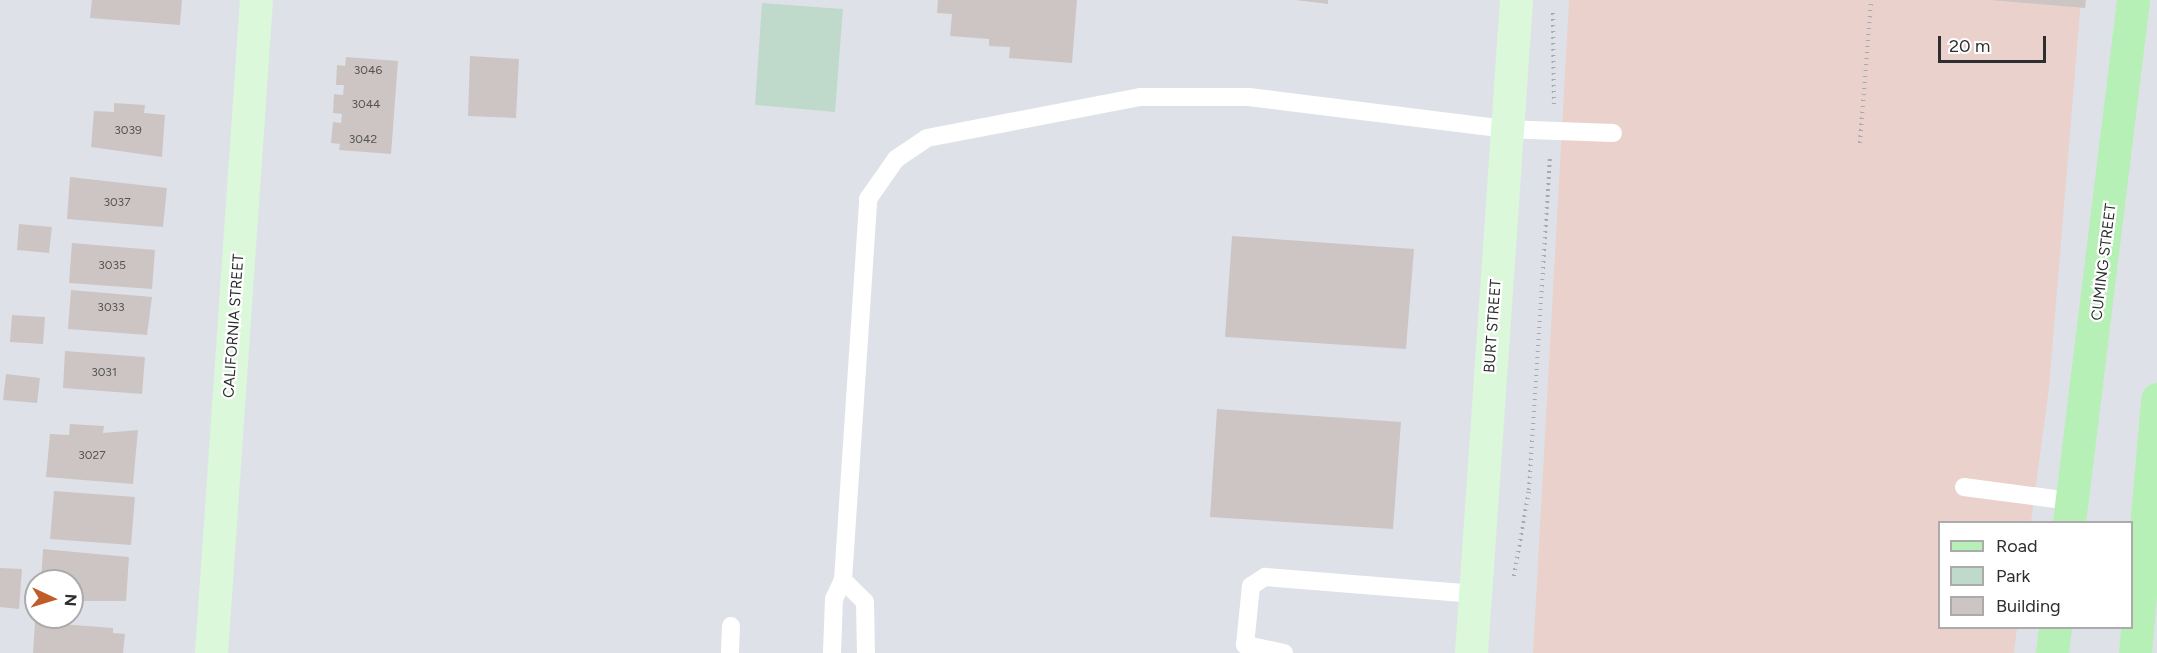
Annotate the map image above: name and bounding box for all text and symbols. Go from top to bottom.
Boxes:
scale bar [1941,24,2049,62]
text: 20 m [1949,35,1990,57]
house number: 3046 [354,64,382,78]
house number: 3044 [351,98,381,112]
house number: 3039 [114,124,142,138]
house number: 3042 [349,133,377,147]
house number: 3037 [103,196,131,210]
street label: CUMING STREET [2088,202,2120,322]
street label: CALIFORNIA STREET [220,253,248,399]
house number: 3035 [98,259,126,273]
street label: BURT STREET [1481,278,1505,374]
house number: 3033 [97,301,125,315]
house number: 3031 [91,366,117,380]
house number: 3027 [78,449,106,463]
legend [1938,521,2133,629]
text: Road [1996,535,2037,557]
text: Park [1996,565,2030,587]
north arrow [24,569,84,629]
text: N [61,593,80,607]
text: Building [1996,595,2061,617]

